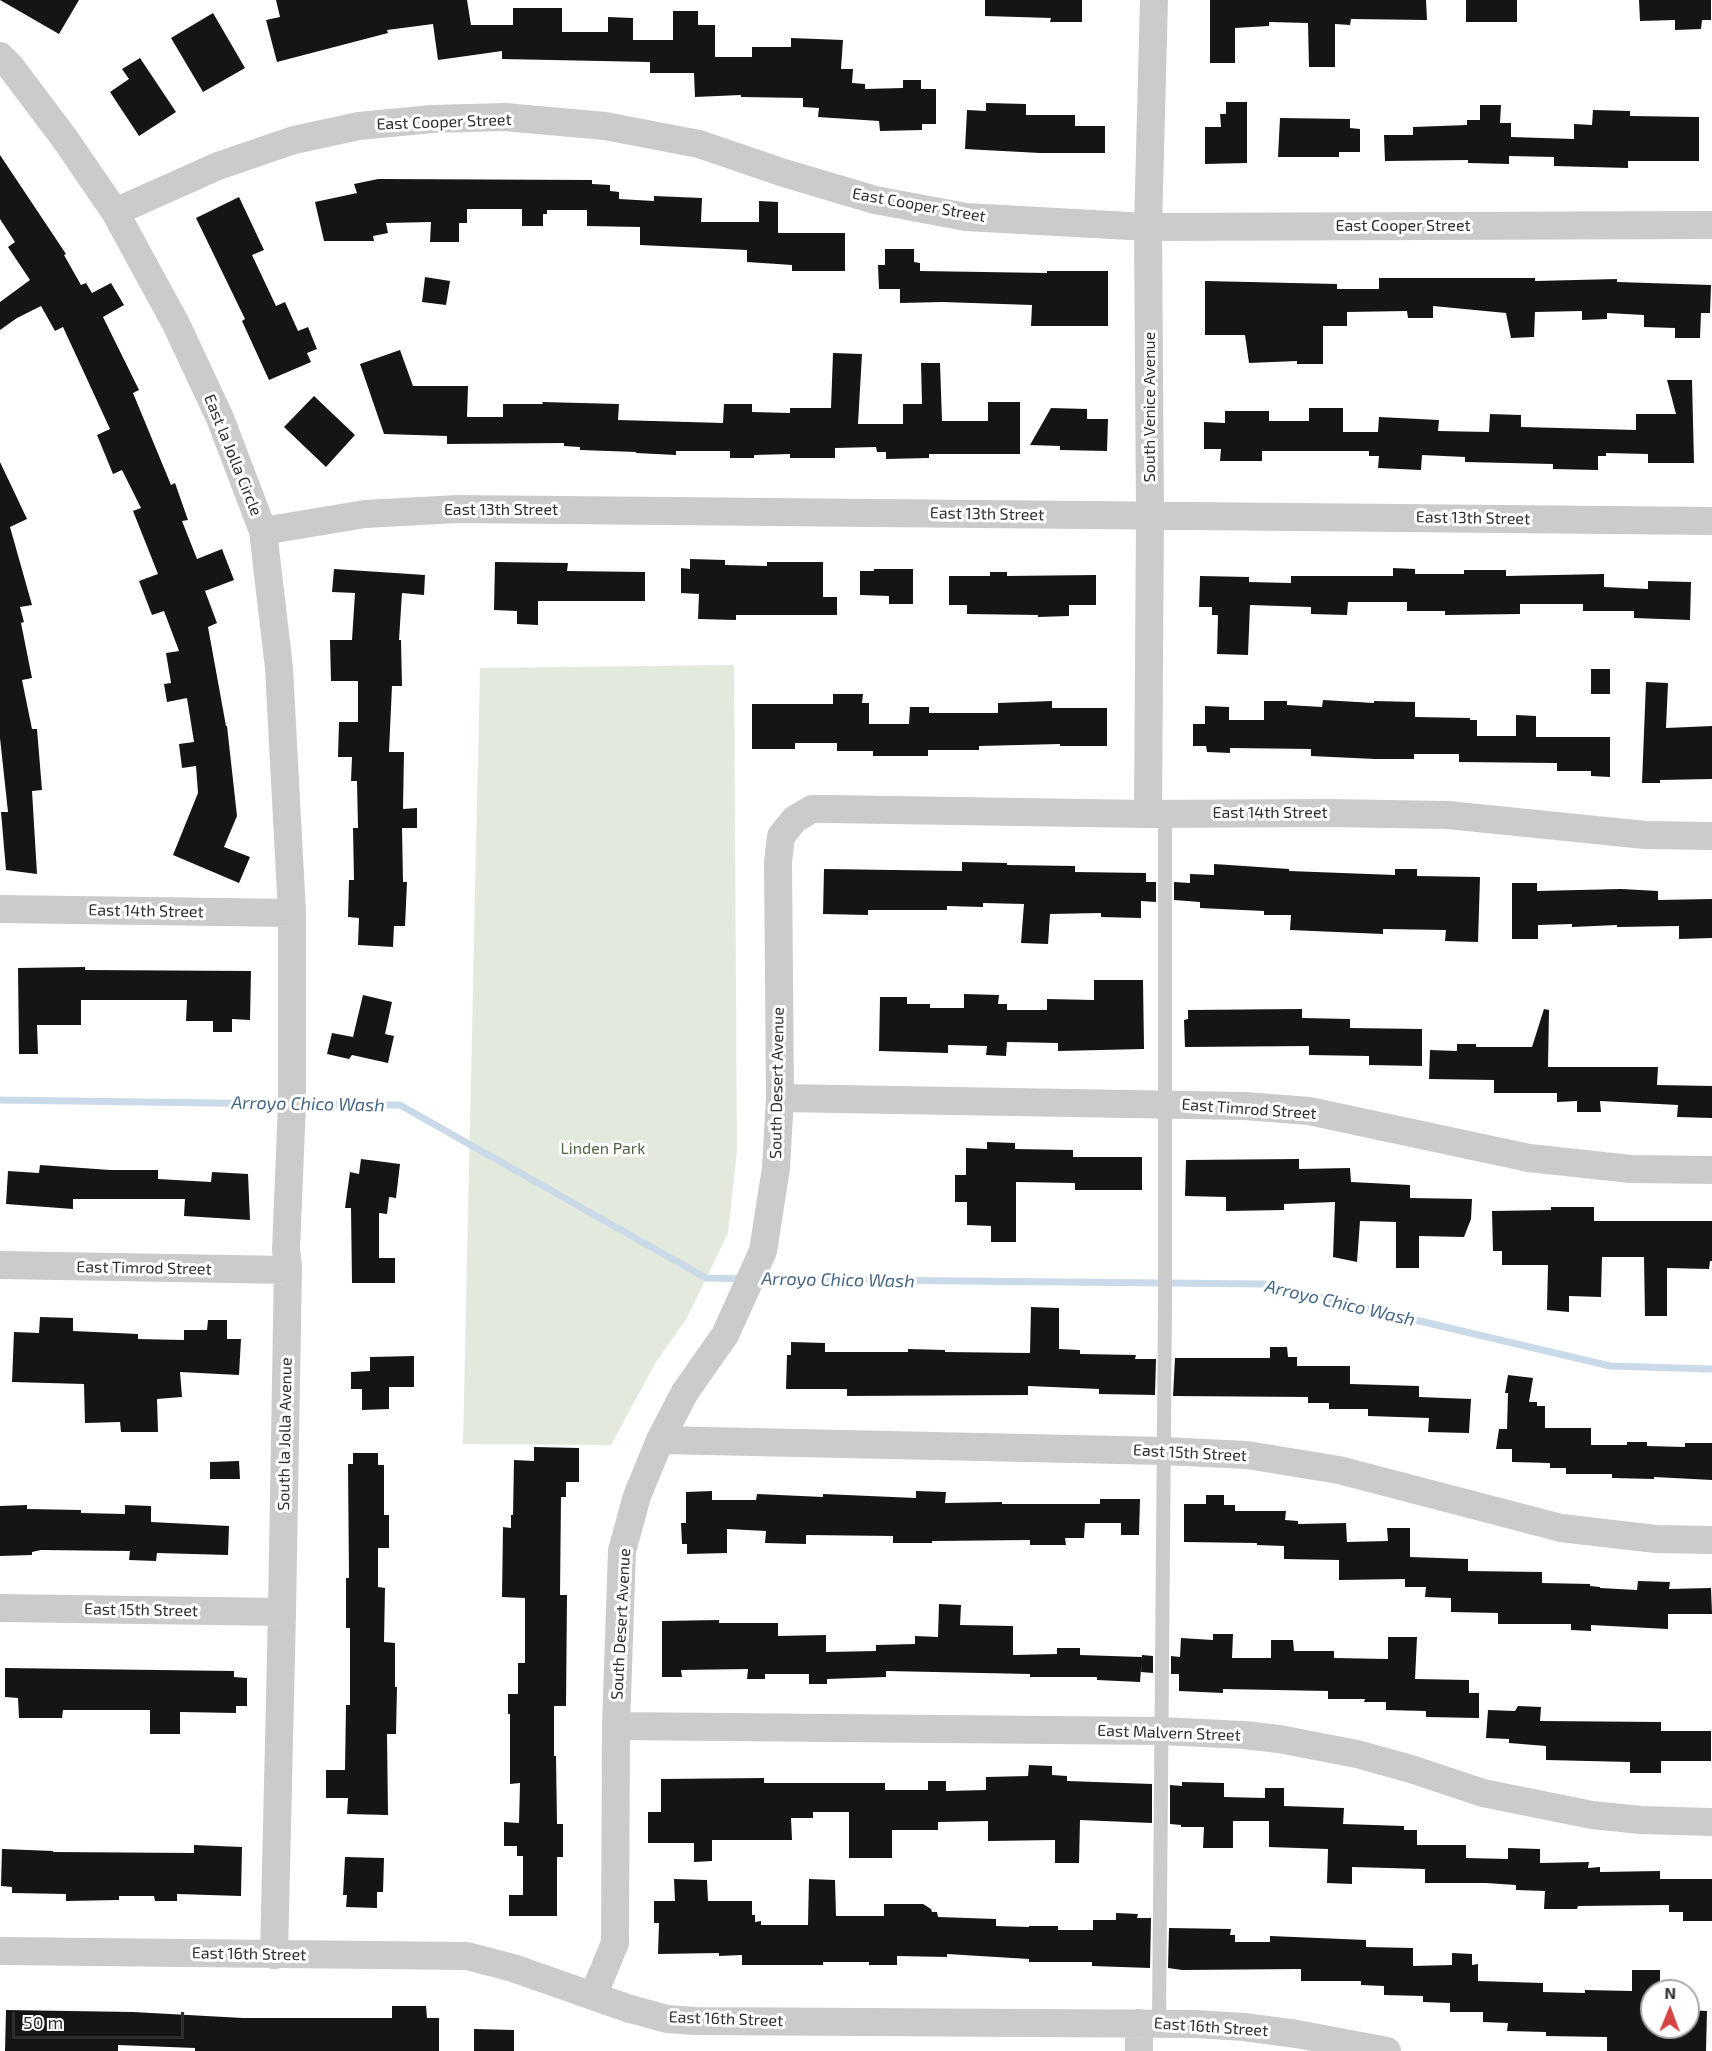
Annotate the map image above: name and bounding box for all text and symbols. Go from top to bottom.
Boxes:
street label: East Cooper Street [376,110,512,134]
street label: East Cooper Street [851,184,987,226]
street label: East Cooper Street [1335,216,1471,236]
street label: South Venice Avenue [1140,332,1160,482]
street label: East la Jolla Circle [200,391,266,519]
street label: East 13th Street [444,500,558,520]
street label: East 13th Street [930,503,1044,525]
street label: East 13th Street [1416,507,1530,529]
street label: East 14th Street [1212,803,1328,823]
street label: East 14th Street [88,900,204,922]
street label: South Desert Avenue [766,1007,788,1159]
water label: Arroyo Chico Wash [231,1092,385,1116]
street label: East Timrod Street [1181,1095,1317,1123]
park label: Linden Park [561,1139,645,1159]
street label: East Timrod Street [76,1257,212,1279]
water label: Arroyo Chico Wash [761,1268,915,1292]
water label: Arroyo Chico Wash [1263,1275,1417,1331]
street label: South la Jolla Avenue [274,1357,296,1511]
street label: East 15th Street [1133,1440,1247,1466]
street label: South Desert Avenue [607,1548,635,1700]
street label: East 15th Street [84,1599,198,1621]
street label: East Malvern Street [1097,1721,1241,1745]
street label: East 16th Street [192,1943,306,1965]
north arrow [1640,1979,1700,2039]
text: N [1664,1983,1676,2002]
scale bar [15,2000,188,2038]
street label: East 16th Street [668,2007,784,2031]
text: 50 m [23,2011,63,2033]
street label: East 16th Street [1153,2013,1269,2041]

